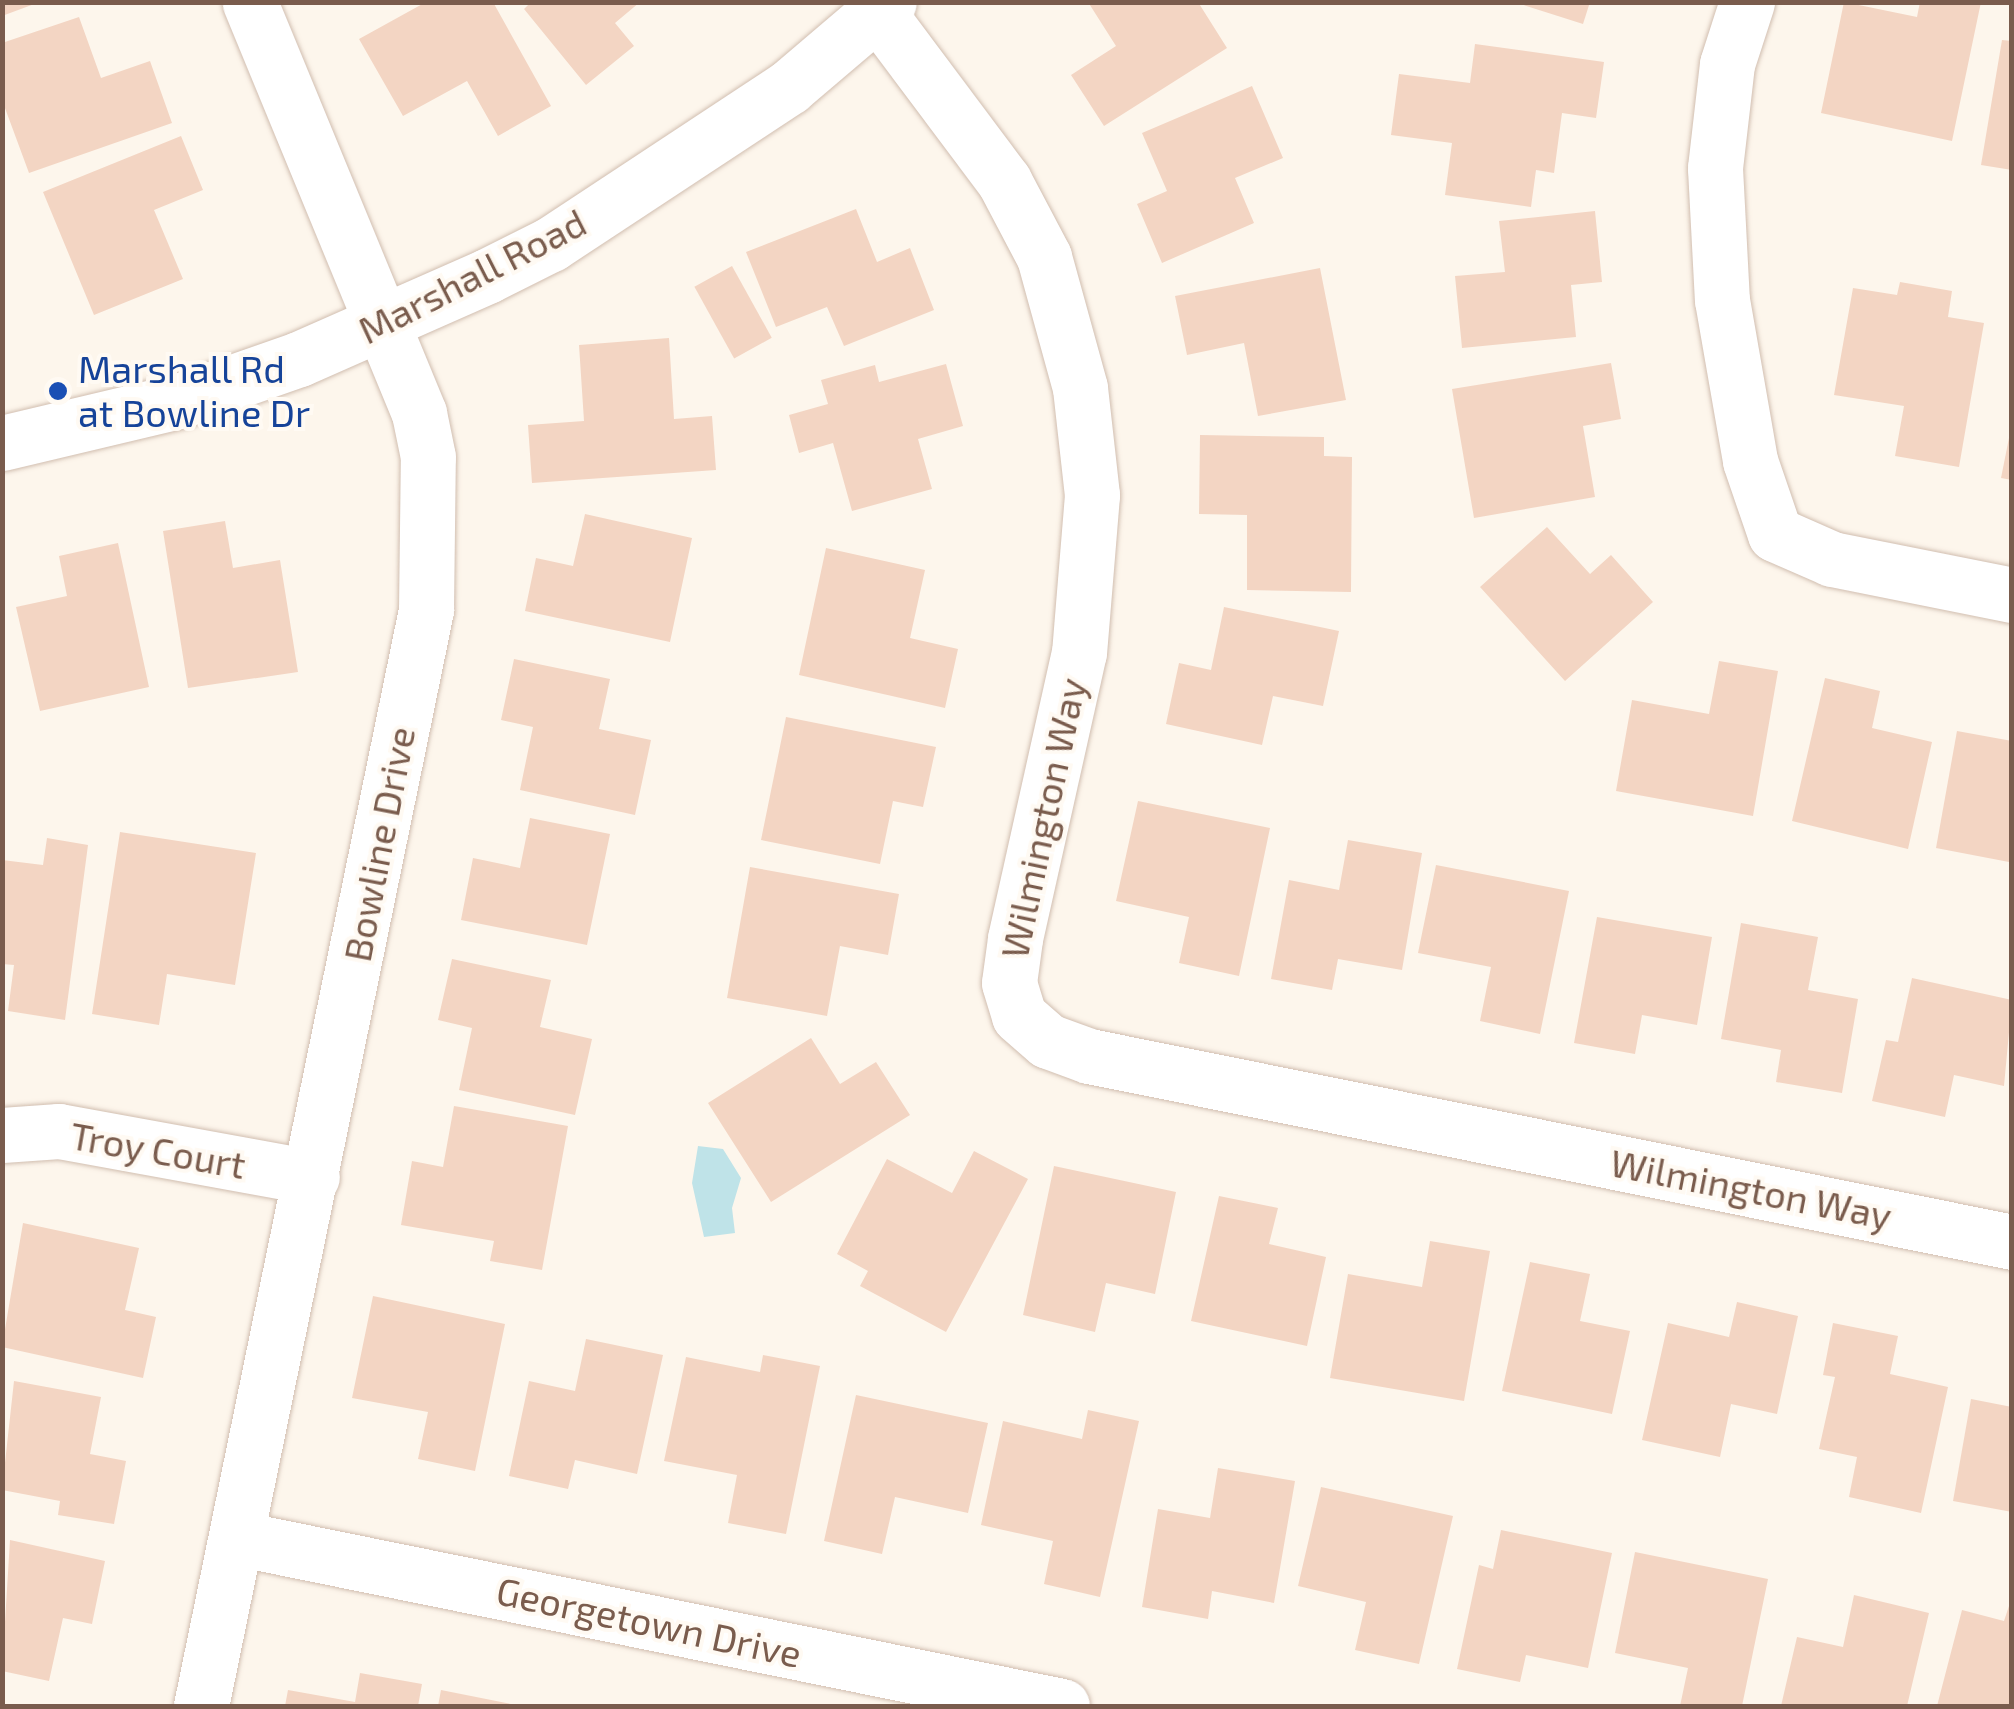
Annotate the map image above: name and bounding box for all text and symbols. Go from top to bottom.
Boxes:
street label: Marshall Road [350,199,594,353]
place label: Marshall Rd at Bowline Dr [78,346,310,436]
marker: Marshall Rd at Bowline Dr [47,380,69,402]
street label: Wilmington Way [991,673,1095,963]
street label: Bowline Drive [334,723,424,965]
street label: Troy Court [66,1112,250,1188]
street label: Wilmington Way [1606,1139,1896,1239]
street label: Georgetown Drive [492,1567,806,1677]

